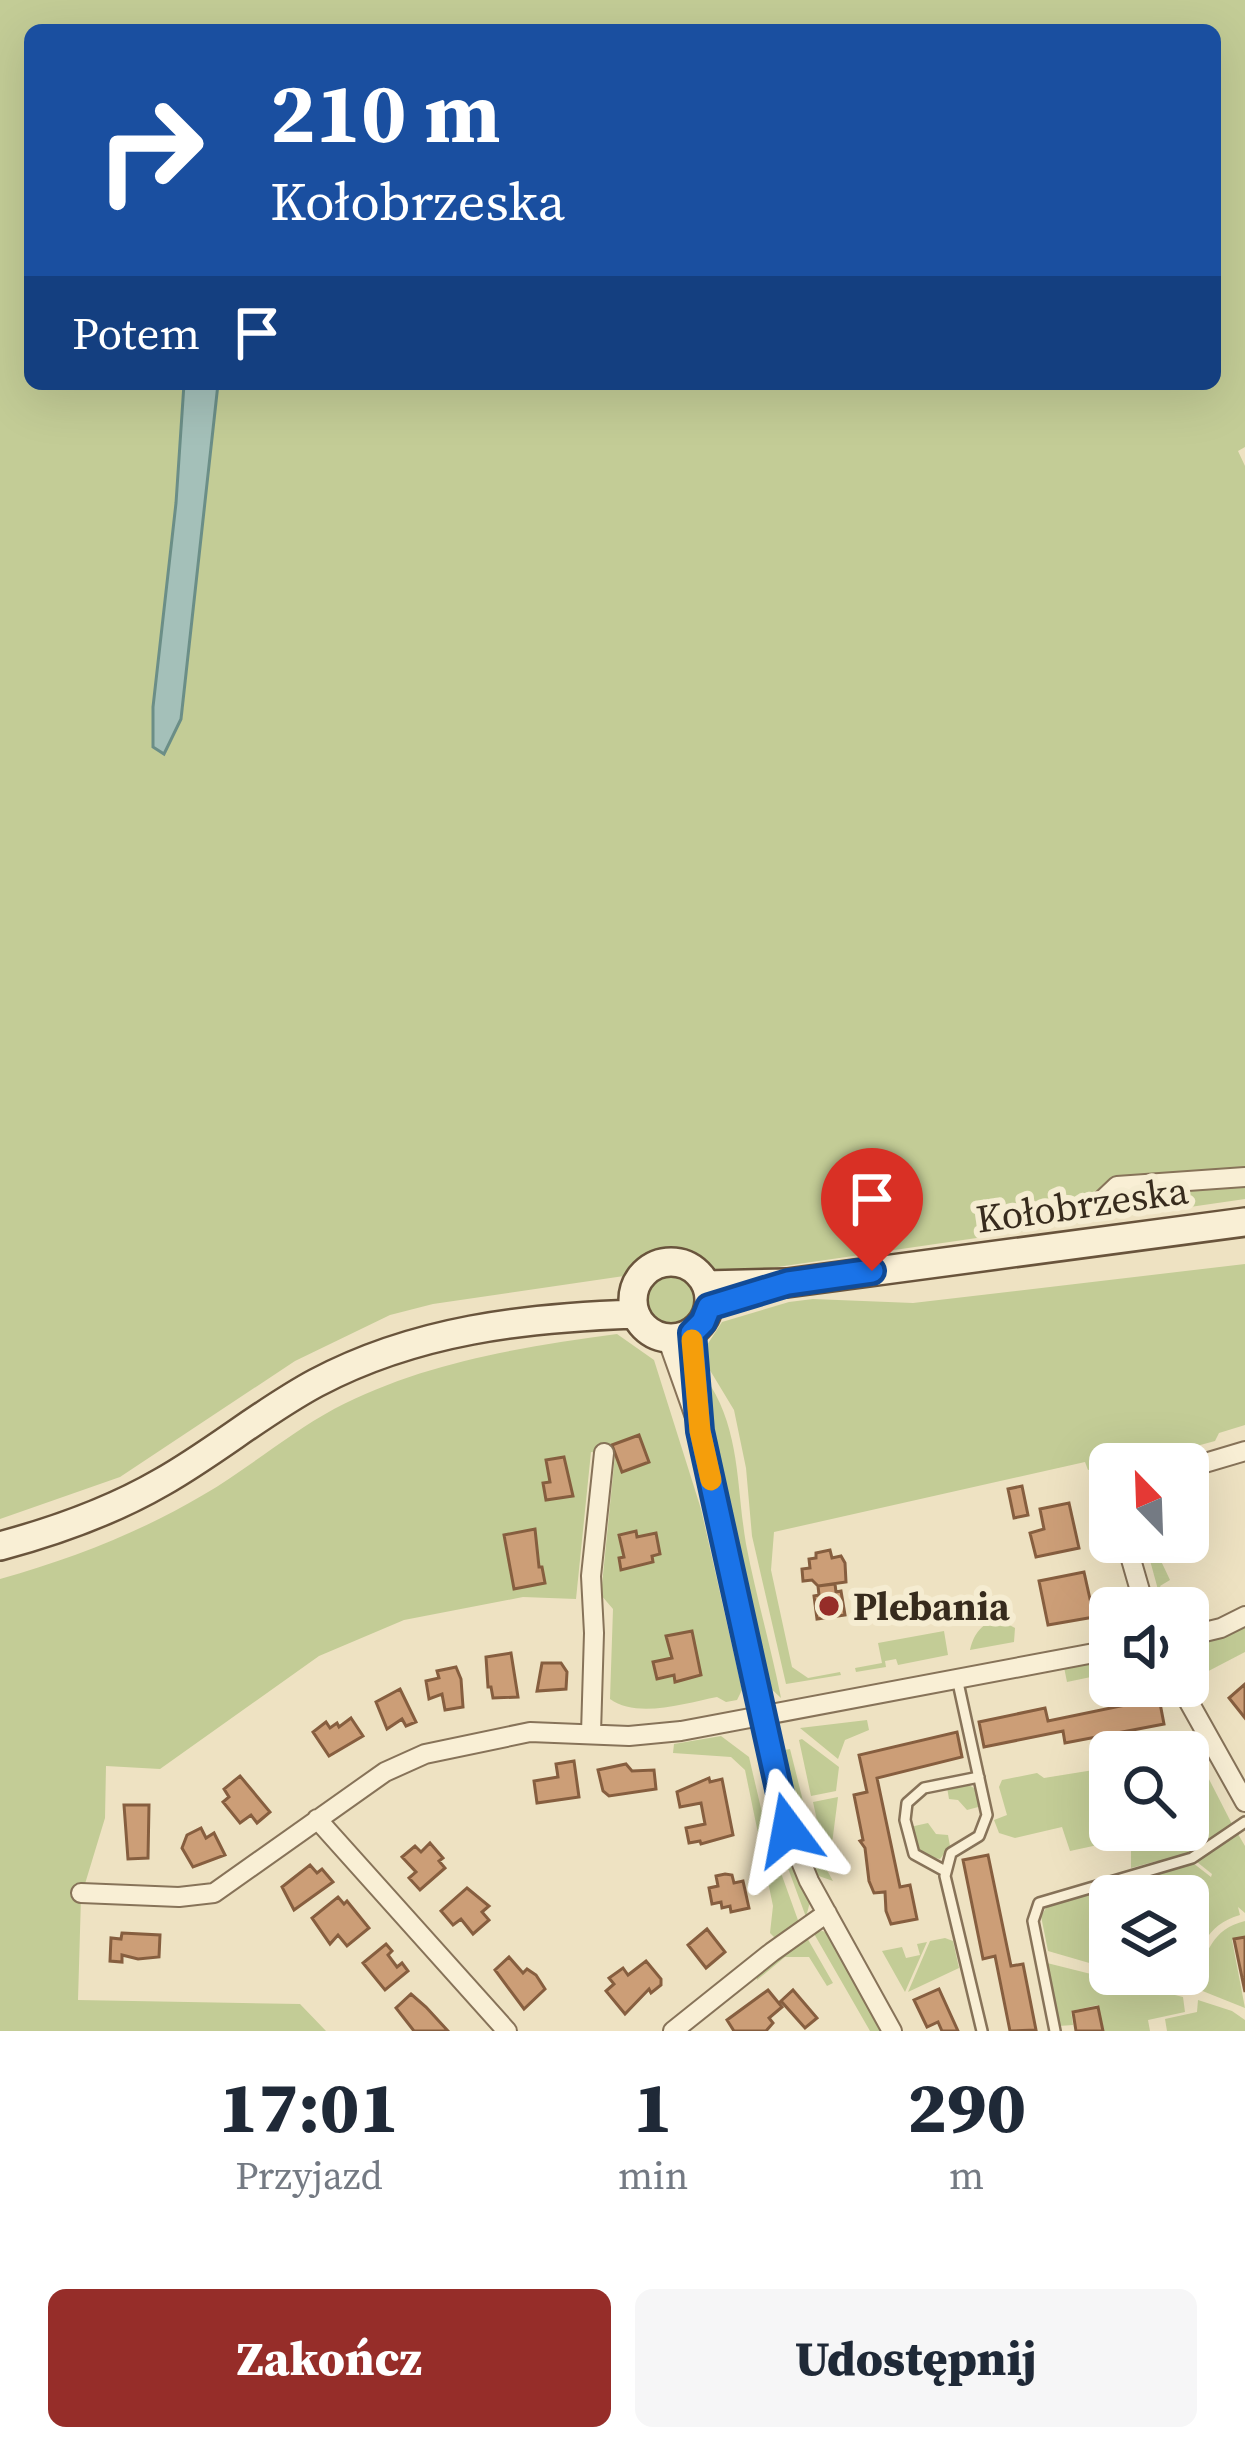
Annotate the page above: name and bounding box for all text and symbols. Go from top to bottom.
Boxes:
text: 210 m [270,55,501,170]
icon: right [72,72,228,228]
text: Kołobrzeska [270,164,565,238]
icon: arrive [224,300,290,366]
text: Potem [72,302,200,364]
pin [821,1148,923,1271]
street label: Kołobrzeska [973,1163,1192,1246]
icon: arrive [839,1166,905,1232]
north arrow [1089,1443,1209,1563]
map controls [1089,1443,1209,1995]
place label: Plebania [853,1580,1010,1633]
button: sound [1089,1587,1209,1707]
marker: Plebania [816,1593,842,1619]
button: search [1089,1731,1209,1851]
position arrow [725,1767,851,1893]
button: layers [1089,1875,1209,1995]
text: 17:01 [219,2057,399,2156]
text: 1 [633,2057,673,2156]
text: 290 [907,2057,1026,2156]
text: Przyjazd [235,2149,383,2202]
text: min [618,2149,688,2202]
text: m [949,2149,984,2202]
button: Zakończ [48,2289,611,2427]
button: Udostępnij [635,2289,1197,2427]

